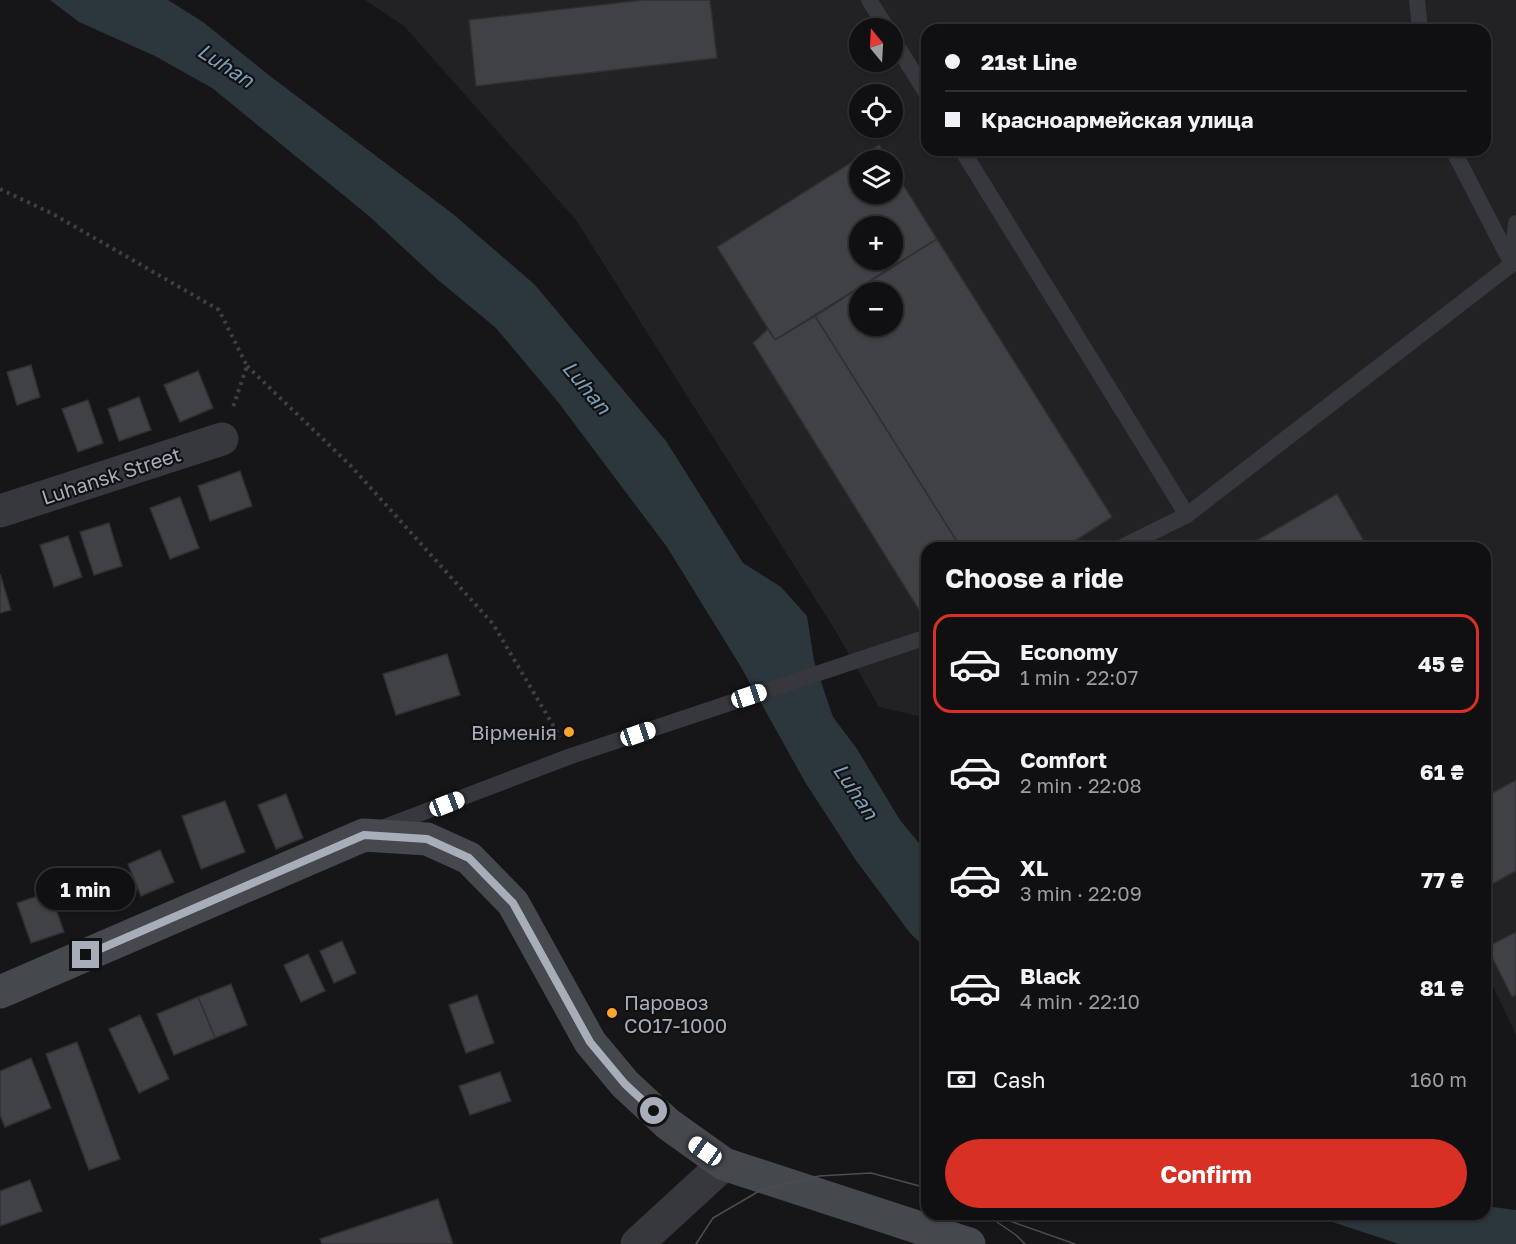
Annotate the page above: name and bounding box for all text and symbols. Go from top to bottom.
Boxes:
north arrow [849,18,903,72]
map controls [849,18,903,336]
water label: Luhan [193,37,260,93]
text: 21st Line [981,48,1077,75]
button: locate [849,84,903,138]
text: Красноармейская улица [981,106,1254,133]
button: layers [849,150,903,204]
button: + [849,216,903,270]
button: − [849,282,903,336]
water label: Luhan [557,355,618,420]
street label: Luhansk Street [38,441,184,509]
text: Choose a ride [945,562,1124,594]
icon: car [948,637,1002,691]
text: Economy [1020,638,1118,665]
text: 45 ₴ [1418,650,1464,677]
text: 1 min · 22:07 [1020,665,1138,689]
car [729,682,769,710]
place label: Вірменія [471,720,557,744]
car [618,720,658,748]
marker: Вірменія [562,725,576,739]
icon: car [948,745,1002,799]
text: Comfort [1020,746,1107,773]
water label: Luhan [828,758,885,825]
text: 61 ₴ [1420,758,1464,785]
text: 2 min · 22:08 [1020,773,1142,797]
car [427,789,467,819]
icon: car [948,853,1002,907]
text: XL [1020,854,1048,881]
text: 77 ₴ [1421,866,1464,893]
callout: 1 min [36,868,136,910]
text: 1 min [60,877,111,901]
text: 3 min · 22:09 [1020,881,1142,905]
route end [72,941,99,968]
icon: car [948,961,1002,1015]
text: Black [1020,962,1081,989]
text: 81 ₴ [1420,974,1464,1001]
text: 4 min · 22:10 [1020,989,1140,1013]
place label: Паровоз СО17-1000 [624,990,727,1037]
marker: Паровоз СО17-1000 [605,1006,619,1020]
icon: cash [945,1063,978,1096]
text: Cash [993,1066,1046,1093]
text: 160 m [1410,1067,1467,1091]
route start [640,1097,667,1124]
car [685,1133,725,1169]
button: Confirm [945,1139,1467,1208]

